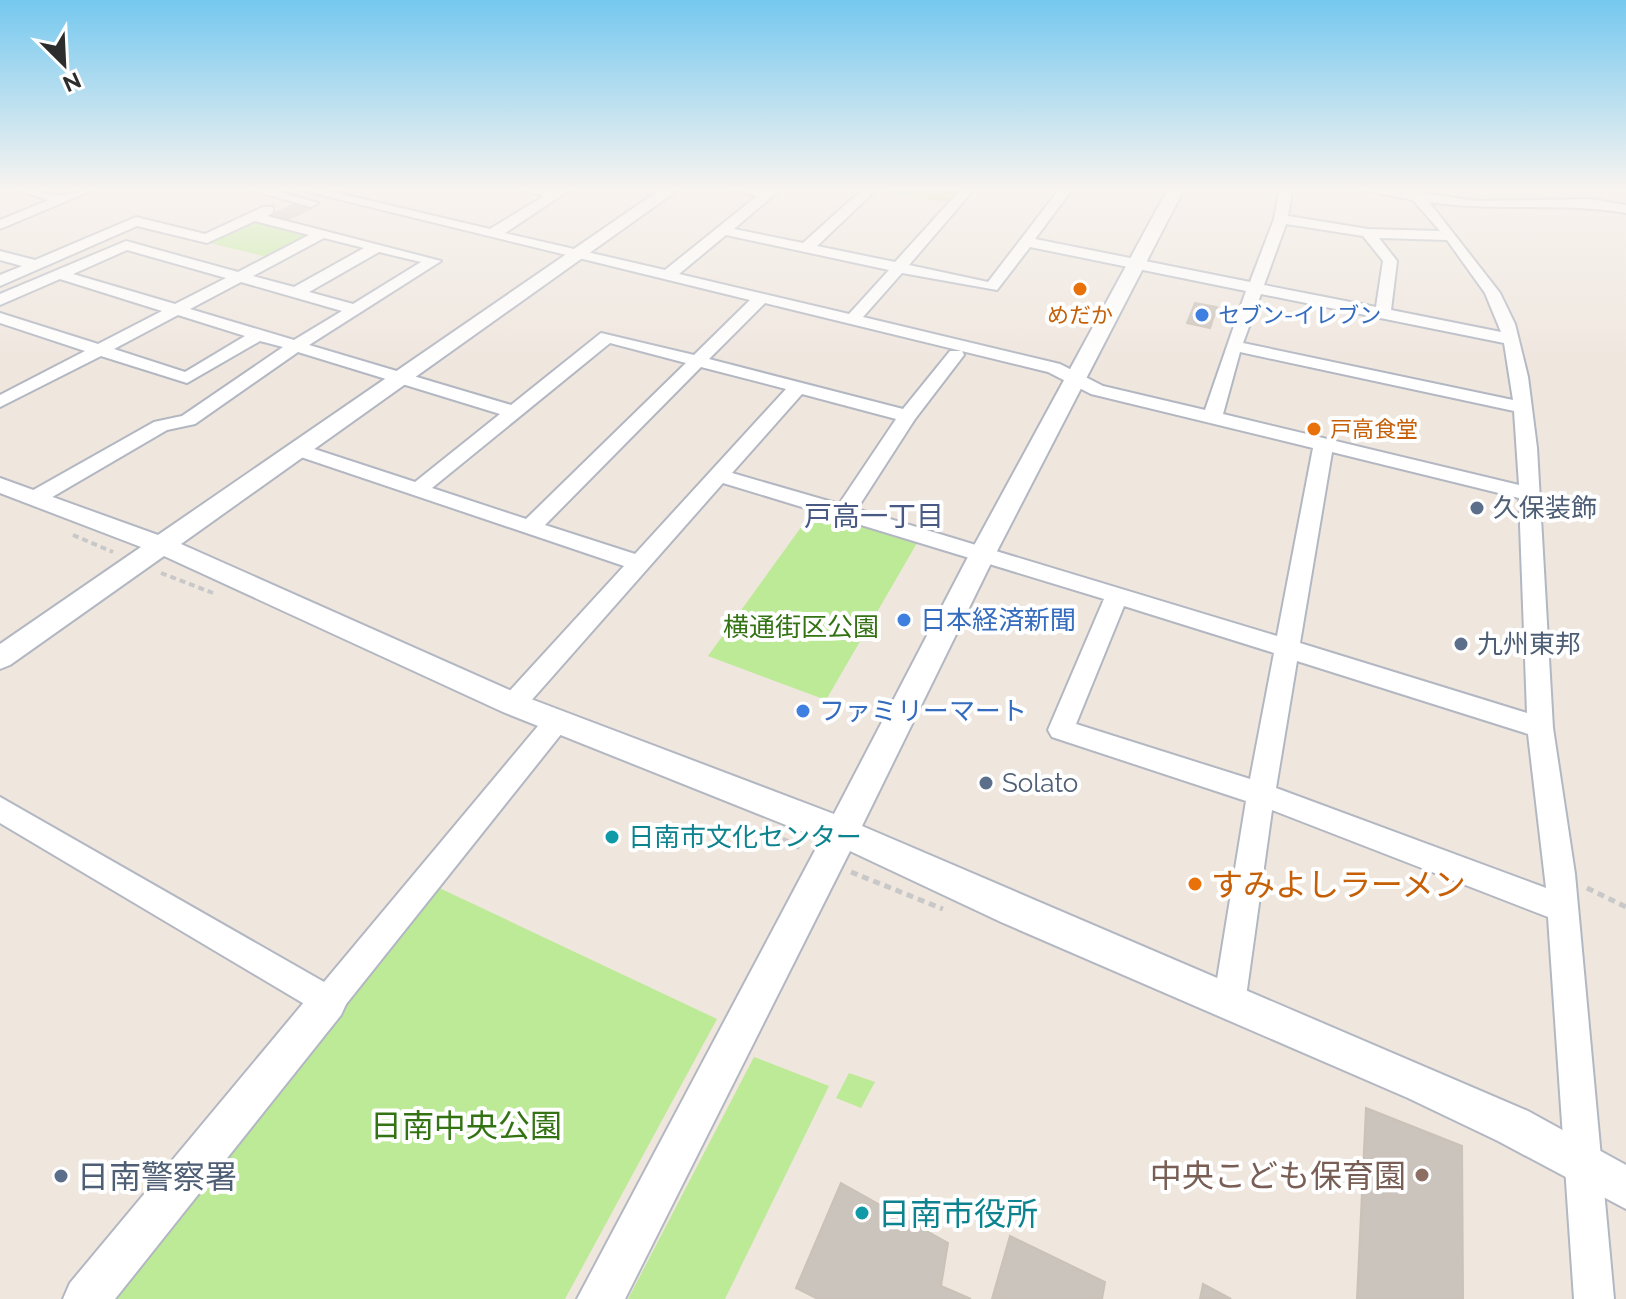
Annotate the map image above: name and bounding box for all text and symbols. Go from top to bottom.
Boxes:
north arrow [24,24,104,104]
text: N [59,67,85,98]
marker: めだか [1071,280,1089,298]
place label: めだか [1047,302,1113,328]
place label: セブン-イレブン [1218,302,1381,328]
marker: セブン-イレブン [1193,306,1211,324]
place label: 戸高食堂 [1330,416,1418,442]
marker: 戸高食堂 [1305,420,1323,438]
place label: 久保装飾 [1493,493,1597,523]
marker: 久保装飾 [1468,499,1486,517]
district label: 戸高一丁目 [804,500,944,533]
place label: 日本経済新聞 [920,605,1076,635]
marker: 日本経済新聞 [895,611,913,629]
park label: 横通街区公園 [723,612,879,642]
place label: 九州東邦 [1477,629,1581,659]
marker: 九州東邦 [1452,635,1470,653]
place label: ファミリーマート [819,696,1027,726]
marker: ファミリーマート [794,702,812,720]
place label: Solato [1002,768,1078,798]
marker: Solato [977,774,995,792]
place label: 日南市文化センター [628,822,862,852]
marker: 日南市文化センター [603,828,621,846]
place label: すみよしラーメン [1211,866,1466,903]
marker: すみよしラーメン [1186,875,1204,893]
park label: 日南中央公園 [370,1107,562,1144]
place label: 中央こども保育園 [1150,1157,1406,1194]
place label: 日南警察署 [77,1158,237,1195]
marker: 中央こども保育園 [1413,1166,1431,1184]
marker: 日南警察署 [52,1167,70,1185]
place label: 日南市役所 [878,1195,1038,1232]
marker: 日南市役所 [853,1204,871,1222]

